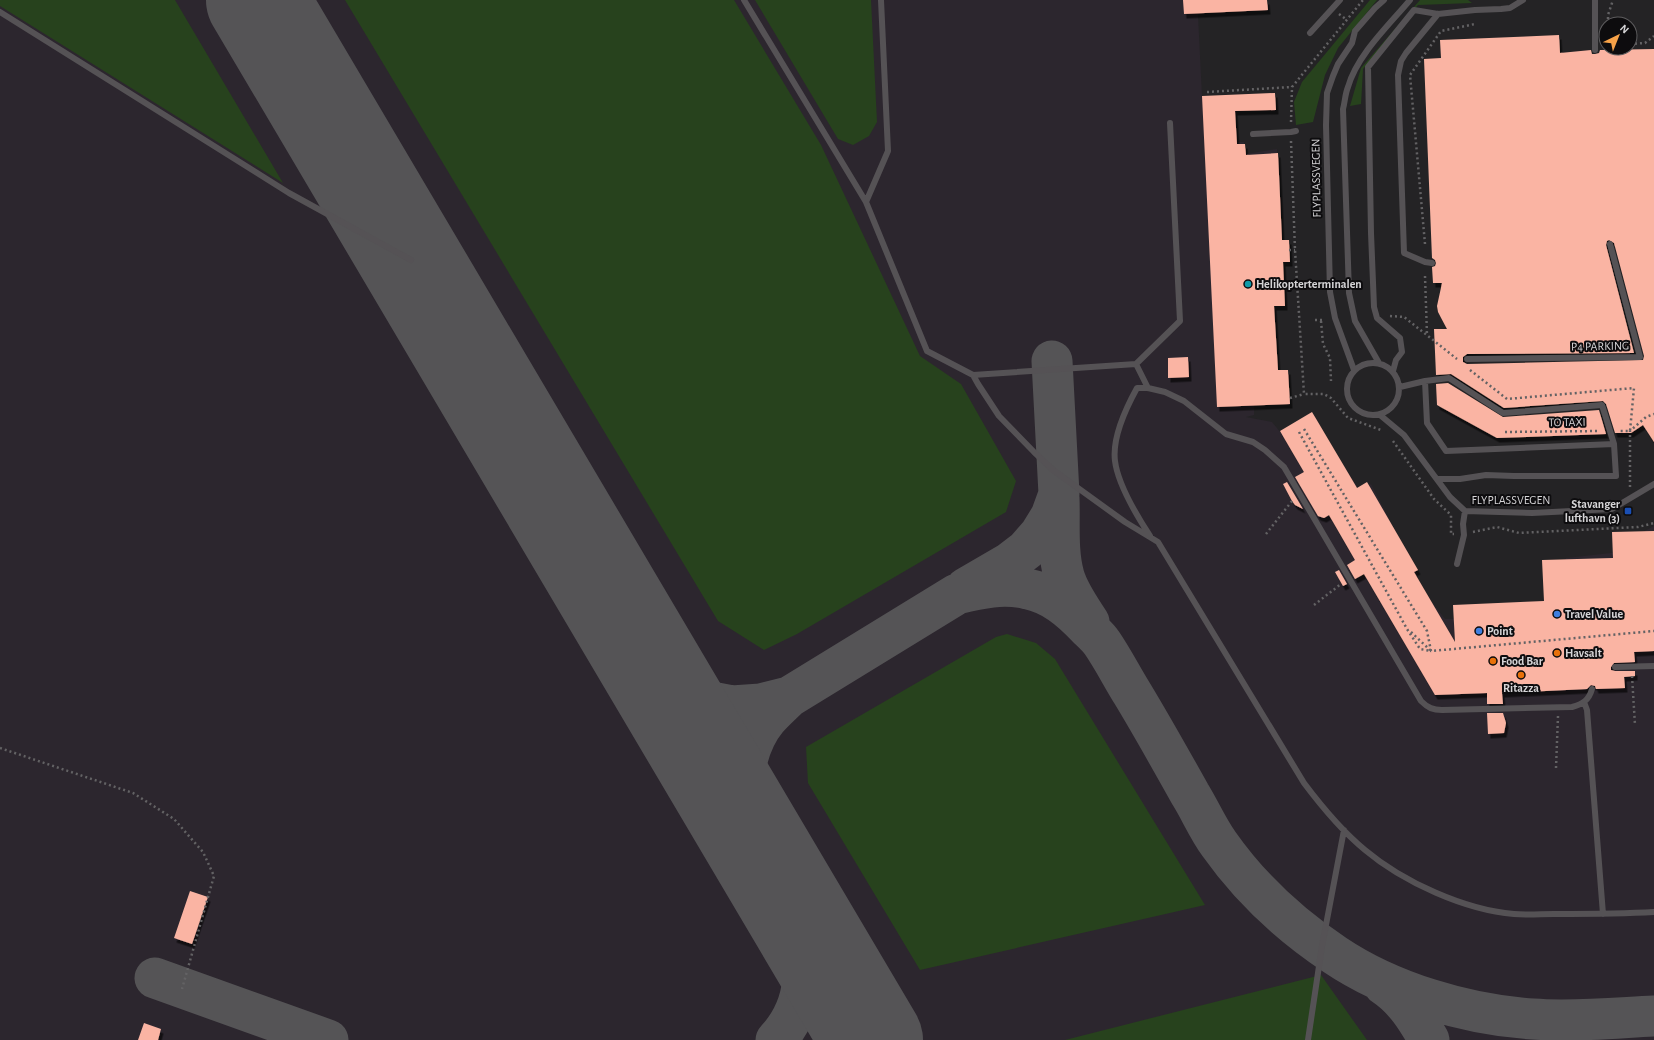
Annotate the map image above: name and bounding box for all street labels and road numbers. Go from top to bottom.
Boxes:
street label: FLYPLASSVEGEN [1309,138,1323,218]
street label: P4 PARKING [1571,339,1629,353]
street label: TO TAXI [1548,416,1586,428]
street label: FLYPLASSVEGEN [1472,494,1550,506]

